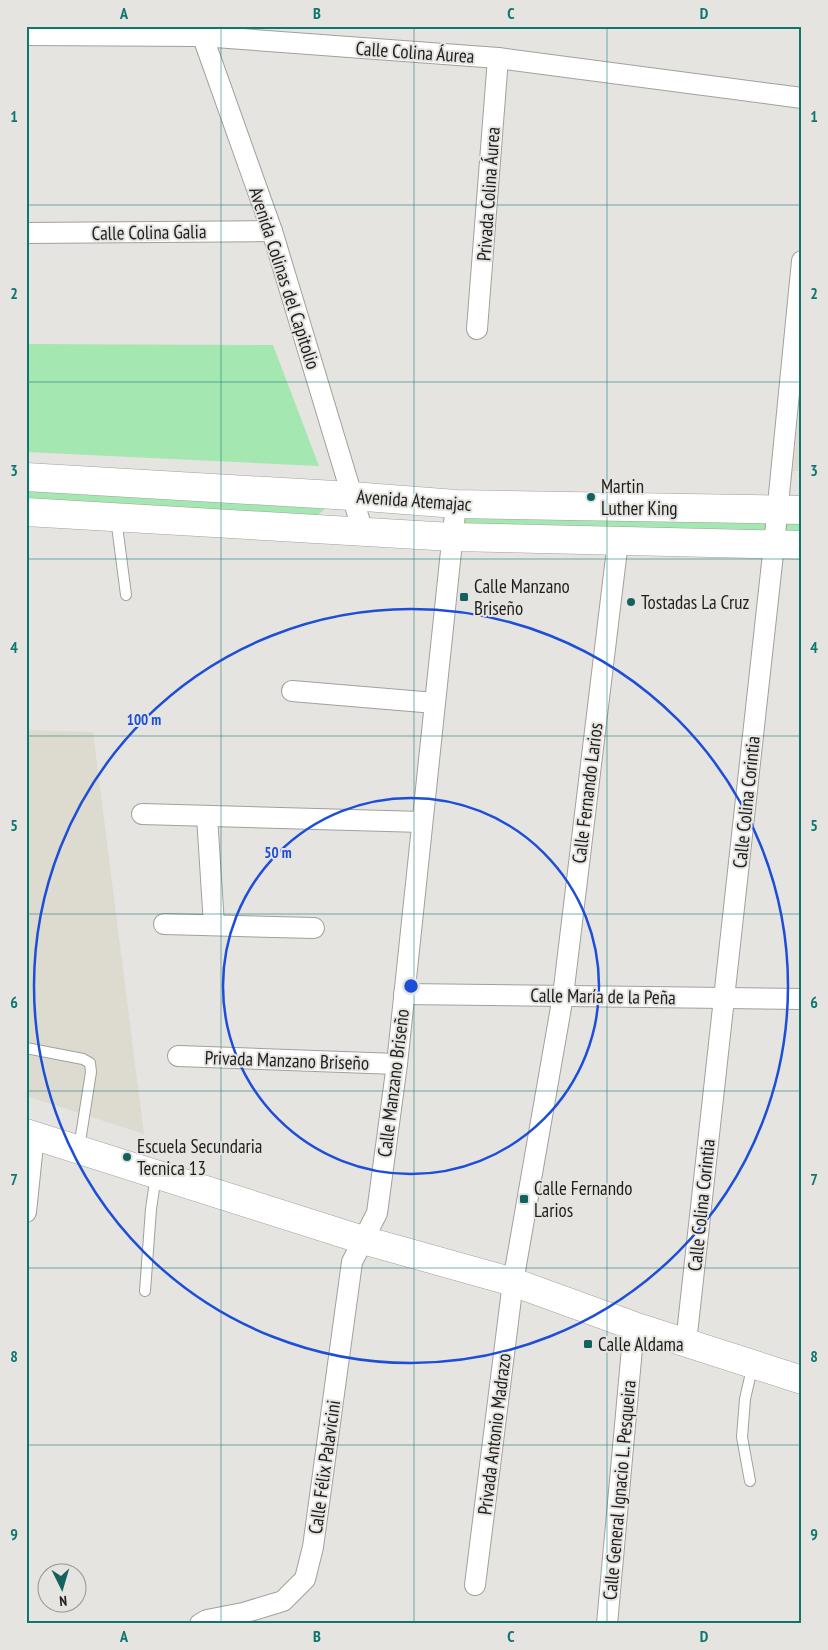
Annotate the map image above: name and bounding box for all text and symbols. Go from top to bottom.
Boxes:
text: A [119,3,129,23]
text: B [313,3,321,23]
text: C [507,3,515,23]
text: D [700,3,709,23]
street label: Calle Colina Áurea [355,36,475,68]
text: 1 [10,106,18,126]
text: 1 [810,106,818,126]
street label: Privada Colina Áurea [471,126,505,262]
street label: Avenida Colinas del Capitolio [244,184,326,372]
street label: Calle Colina Galia [91,219,207,245]
text: 2 [10,283,18,303]
text: 2 [810,283,818,303]
text: 3 [10,460,18,480]
text: 3 [810,460,818,480]
place label: Martin Luther King [601,474,678,520]
street label: Avenida Atemajac [356,484,473,516]
marker: Martin Luther King [585,491,597,503]
place label: Calle Manzano Briseño [474,574,570,620]
place label: Tostadas La Cruz [641,590,749,614]
marker: Calle Manzano Briseño [458,591,470,603]
marker: Tostadas La Cruz [625,596,637,608]
text: 4 [10,637,18,657]
text: 4 [810,637,818,657]
text: 100 m [127,710,161,729]
street label: Calle Fernando Larios [566,721,608,865]
street label: Calle Colina Corintia [727,735,765,869]
text: 5 [10,815,18,835]
text: 5 [810,815,818,835]
text: 50 m [264,843,292,862]
centre of rings [402,977,420,995]
street label: Calle María de la Peña [530,983,676,1009]
text: 6 [10,992,18,1012]
text: 6 [810,992,818,1012]
street label: Calle Manzano Briseño [372,1008,414,1158]
street label: Privada Manzano Briseño [204,1045,370,1075]
place label: Escuela Secundaria Tecnica 13 [137,1134,262,1180]
street label: Calle Colina Corintia [682,1138,720,1272]
marker: Escuela Secundaria Tecnica 13 [121,1151,133,1163]
text: 7 [10,1169,18,1189]
text: 7 [810,1169,818,1189]
place label: Calle Fernando Larios [534,1176,632,1222]
marker: Calle Fernando Larios [518,1193,530,1205]
place label: Calle Aldama [598,1332,683,1356]
marker: Calle Aldama [582,1338,594,1350]
text: 8 [10,1346,18,1366]
text: 8 [810,1346,818,1366]
street label: Privada Antonio Madrazo [472,1352,516,1516]
street label: Calle General Ignacio L. Pesqueira [597,1379,641,1601]
street label: Calle Félix Palavicini [303,1399,345,1535]
text: 9 [10,1524,18,1544]
text: 9 [810,1524,818,1544]
north arrow [38,1562,88,1612]
text: N [59,1592,68,1610]
text: A [119,1626,129,1646]
text: B [313,1626,321,1646]
text: C [507,1626,515,1646]
text: D [700,1626,709,1646]

